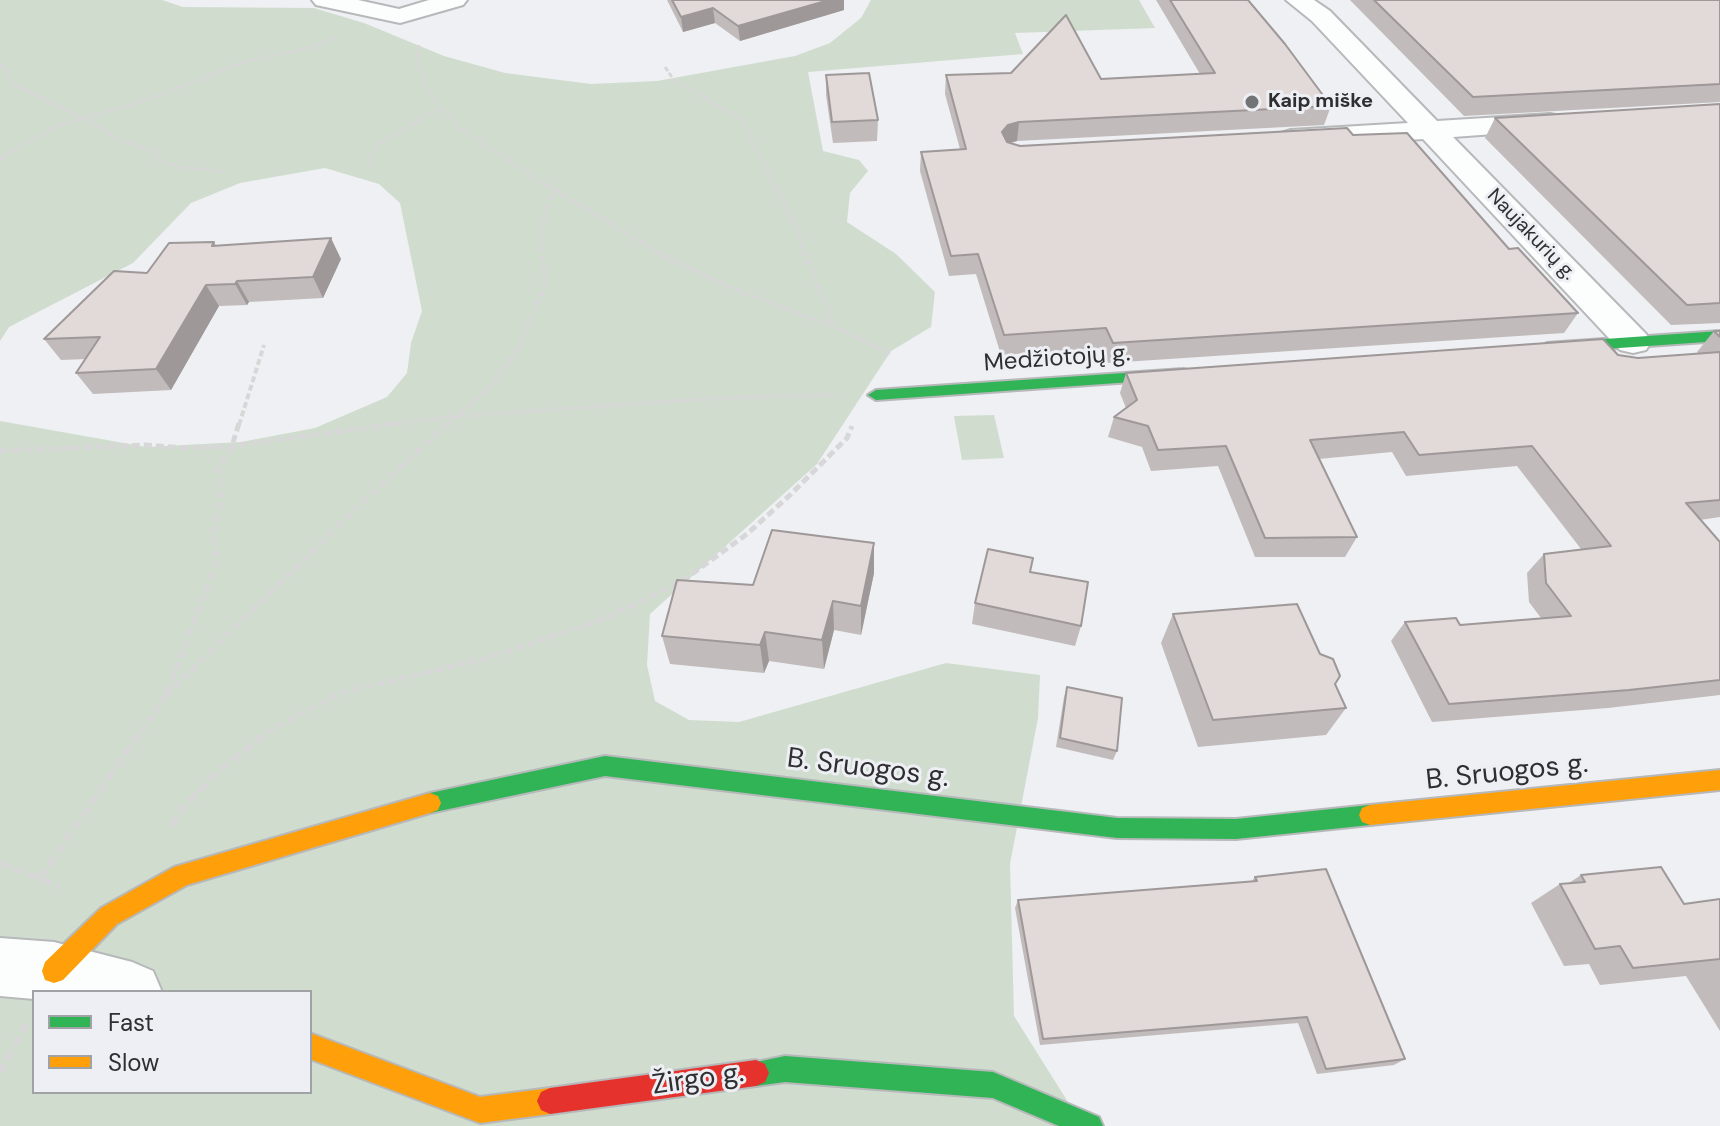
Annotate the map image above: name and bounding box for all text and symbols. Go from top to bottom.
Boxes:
place label: Kaip miške [1268,90,1373,114]
marker: Kaip miške [1243,93,1261,111]
street label: Naujakurių g. [1482,184,1580,286]
street label: Medžiotojų g. [983,340,1131,378]
street label: B. Sruogos g. [785,742,951,796]
street label: B. Sruogos g. [1424,748,1590,798]
legend [32,990,312,1094]
text: Fast [108,1007,154,1038]
text: Slow [108,1047,159,1078]
street label: Žirgo g. [650,1057,746,1103]

